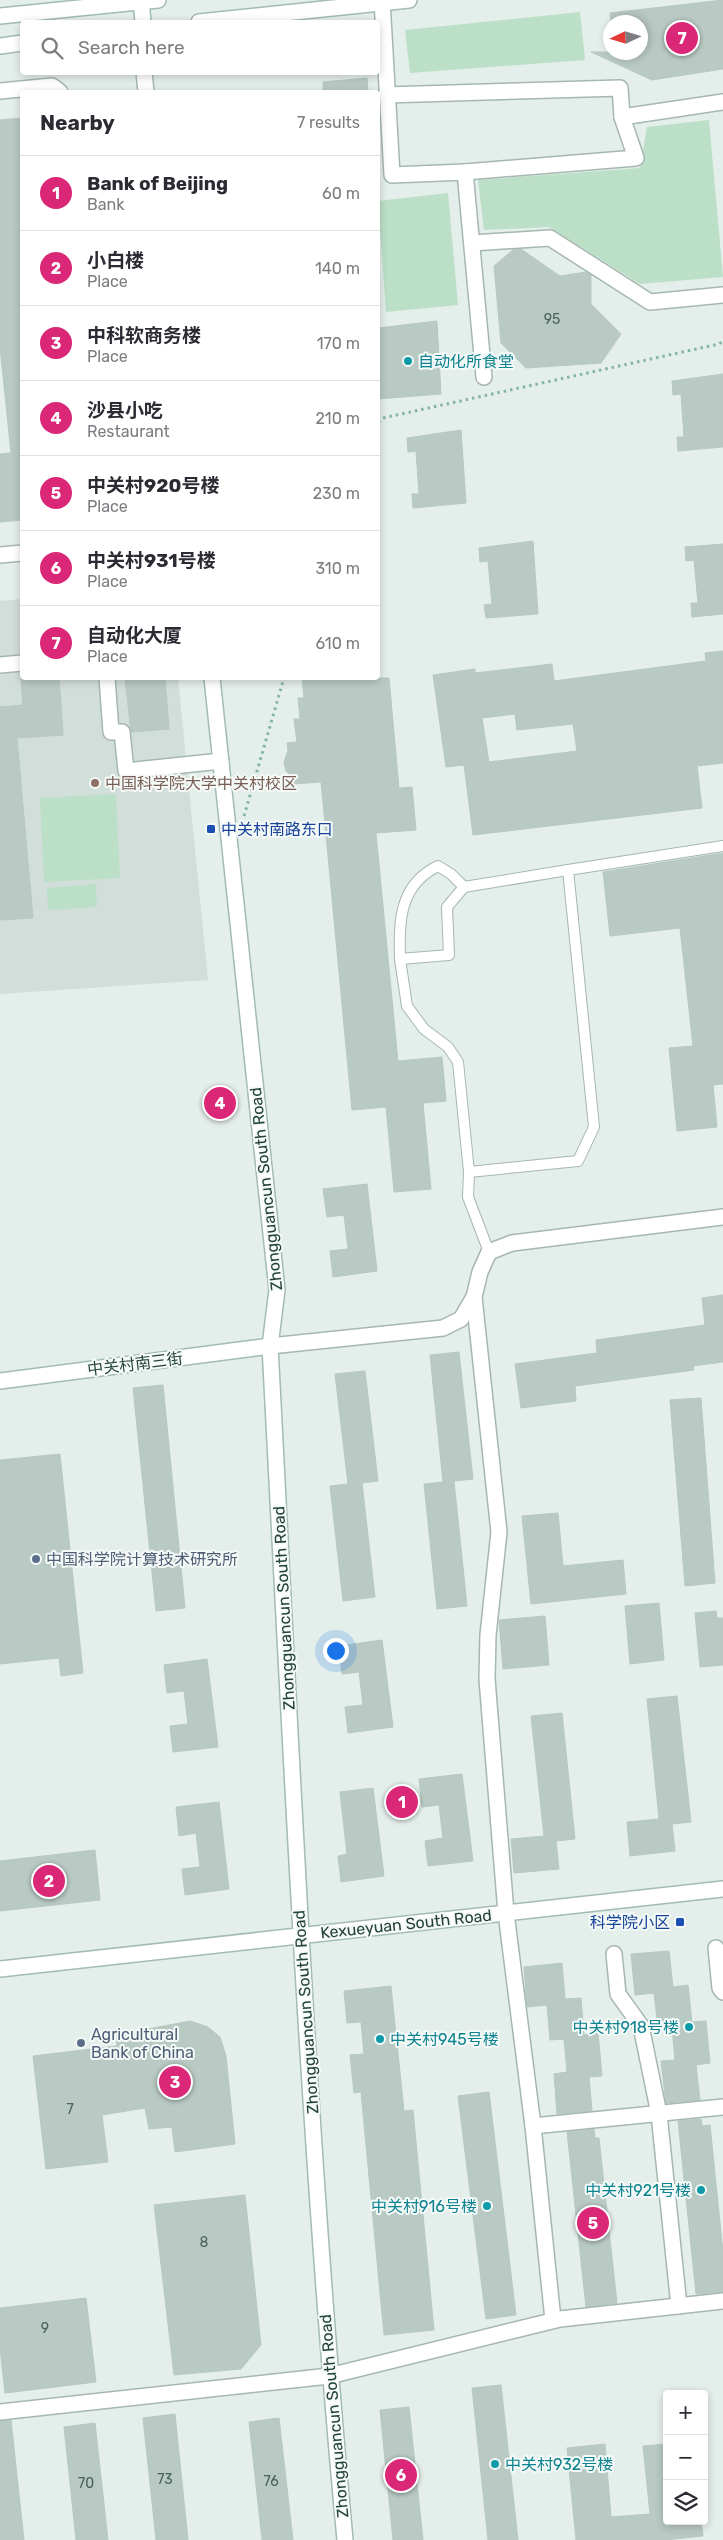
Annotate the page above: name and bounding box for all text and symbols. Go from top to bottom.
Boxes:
north arrow [603,15,648,60]
pin: 7 [666,19,698,57]
search box [20,20,380,75]
icon: search [38,34,66,62]
text: Search here [78,36,185,59]
text: Nearby [40,110,115,135]
text: 7 results [297,113,360,132]
text: Bank of Beijing [87,172,228,195]
text: 1 [52,184,60,203]
text: 60 m [322,184,360,203]
text: Bank [87,195,124,214]
text: 小白楼 [87,249,144,272]
text: 2 [51,259,61,278]
text: 140 m [315,259,360,278]
text: Place [87,272,128,291]
house number: 95 [544,311,560,328]
text: 中科软商务楼 [87,324,201,347]
text: 3 [51,334,61,353]
text: 170 m [317,334,360,353]
text: Place [87,347,128,366]
place label: 自动化所食堂 [418,352,514,371]
marker: 自动化所食堂 [402,355,414,367]
text: 沙县小吃 [87,399,163,422]
text: 4 [51,409,61,428]
text: 210 m [315,409,360,428]
text: Restaurant [87,422,170,441]
text: 中关村920号楼 [87,474,219,497]
text: 5 [51,484,61,503]
text: 230 m [313,484,360,503]
text: Place [87,497,128,516]
text: 中关村931号楼 [87,549,216,572]
text: 6 [51,559,61,578]
text: 310 m [316,559,360,578]
text: Place [87,572,128,591]
text: 自动化大厦 [87,624,182,647]
text: 7 [51,634,61,653]
text: 610 m [316,634,360,653]
text: Place [87,647,128,666]
place label: 中国科学院大学中关村校区 [105,774,297,793]
marker: 中国科学院大学中关村校区 [89,777,101,789]
place label: 中关村南路东口 [221,820,333,839]
marker: 中关村南路东口 [205,823,217,835]
pin: 4 [204,1084,236,1122]
street label: Zhongguancun South Road [246,1086,286,1292]
street label: 中关村南三街 [86,1349,184,1379]
street label: Zhongguancun South Road [269,1506,299,1710]
place label: 中国科学院计算技术研究所 [46,1550,238,1569]
marker: 中国科学院计算技术研究所 [30,1553,42,1565]
your location [323,1638,349,1664]
pin: 1 [386,1783,418,1821]
pin: 2 [33,1862,65,1900]
street label: Kexueyuan South Road [319,1906,493,1942]
street label: Zhongguancun South Road [289,1909,323,2115]
place label: 科学院小区 [590,1913,670,1932]
marker: 科学院小区 [674,1916,686,1928]
place label: 中关村918号楼 [572,2018,679,2037]
marker: 中关村918号楼 [683,2021,695,2033]
place label: Agricultural Bank of China [91,2025,194,2062]
place label: 中关村945号楼 [390,2030,499,2049]
marker: 中关村945号楼 [374,2033,386,2045]
marker: Agricultural Bank of China [75,2037,87,2049]
pin: 3 [159,2063,191,2101]
house number: 7 [66,2101,74,2118]
place label: 中关村921号楼 [585,2181,691,2200]
marker: 中关村921号楼 [695,2184,707,2196]
place label: 中关村916号楼 [371,2197,477,2216]
marker: 中关村916号楼 [481,2200,493,2212]
pin: 5 [577,2204,609,2242]
house number: 8 [200,2234,209,2251]
street label: Zhongguancun South Road [316,2313,352,2519]
house number: 9 [41,2320,49,2337]
map controls [663,2390,708,2525]
button: + [663,2390,708,2435]
button: − [663,2435,708,2480]
place label: 中关村932号楼 [505,2455,613,2474]
pin: 6 [385,2456,417,2494]
marker: 中关村932号楼 [489,2458,501,2470]
house number: 73 [157,2471,173,2488]
house number: 76 [263,2473,279,2490]
house number: 70 [78,2475,94,2492]
button: layers [663,2480,708,2525]

